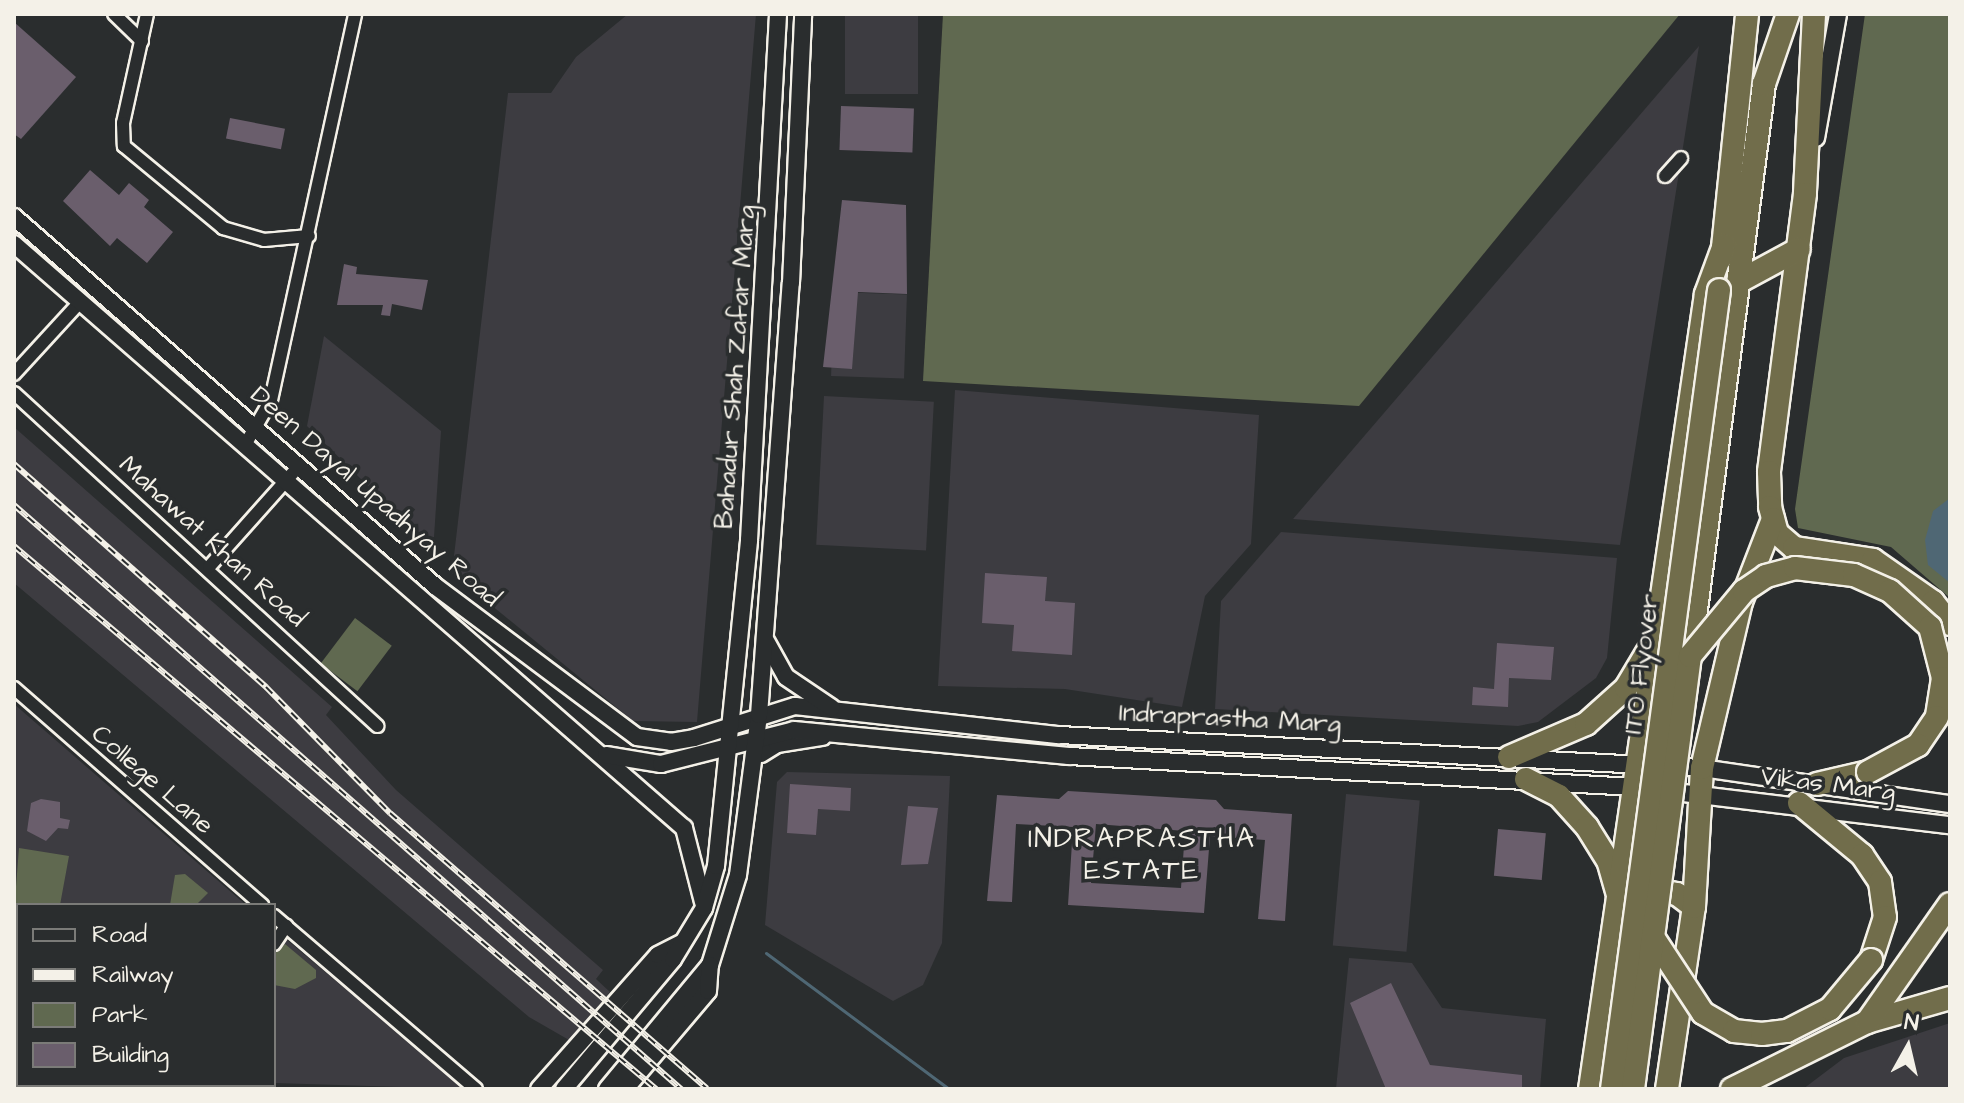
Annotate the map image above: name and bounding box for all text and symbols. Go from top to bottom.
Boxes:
street label: Bahadur Shah Zafar Marg [709,204,763,530]
street label: Deen Dayal Upadhyay Road [244,380,506,614]
street label: Mahawat Khan Road [112,450,312,634]
street label: ITO Flyover [1618,592,1666,736]
street label: Indraprastha Marg [1118,698,1342,740]
street label: College Lane [85,719,219,841]
street label: Vikas Marg [1759,761,1897,809]
district label: INDRAPRASTHA ESTATE [1028,822,1256,888]
legend [16,903,276,1087]
text: Road [92,918,147,952]
text: Railway [92,958,174,992]
text: Park [92,998,148,1032]
text: N [1902,1006,1920,1039]
north arrow [1868,1007,1948,1087]
text: Building [92,1038,169,1072]

